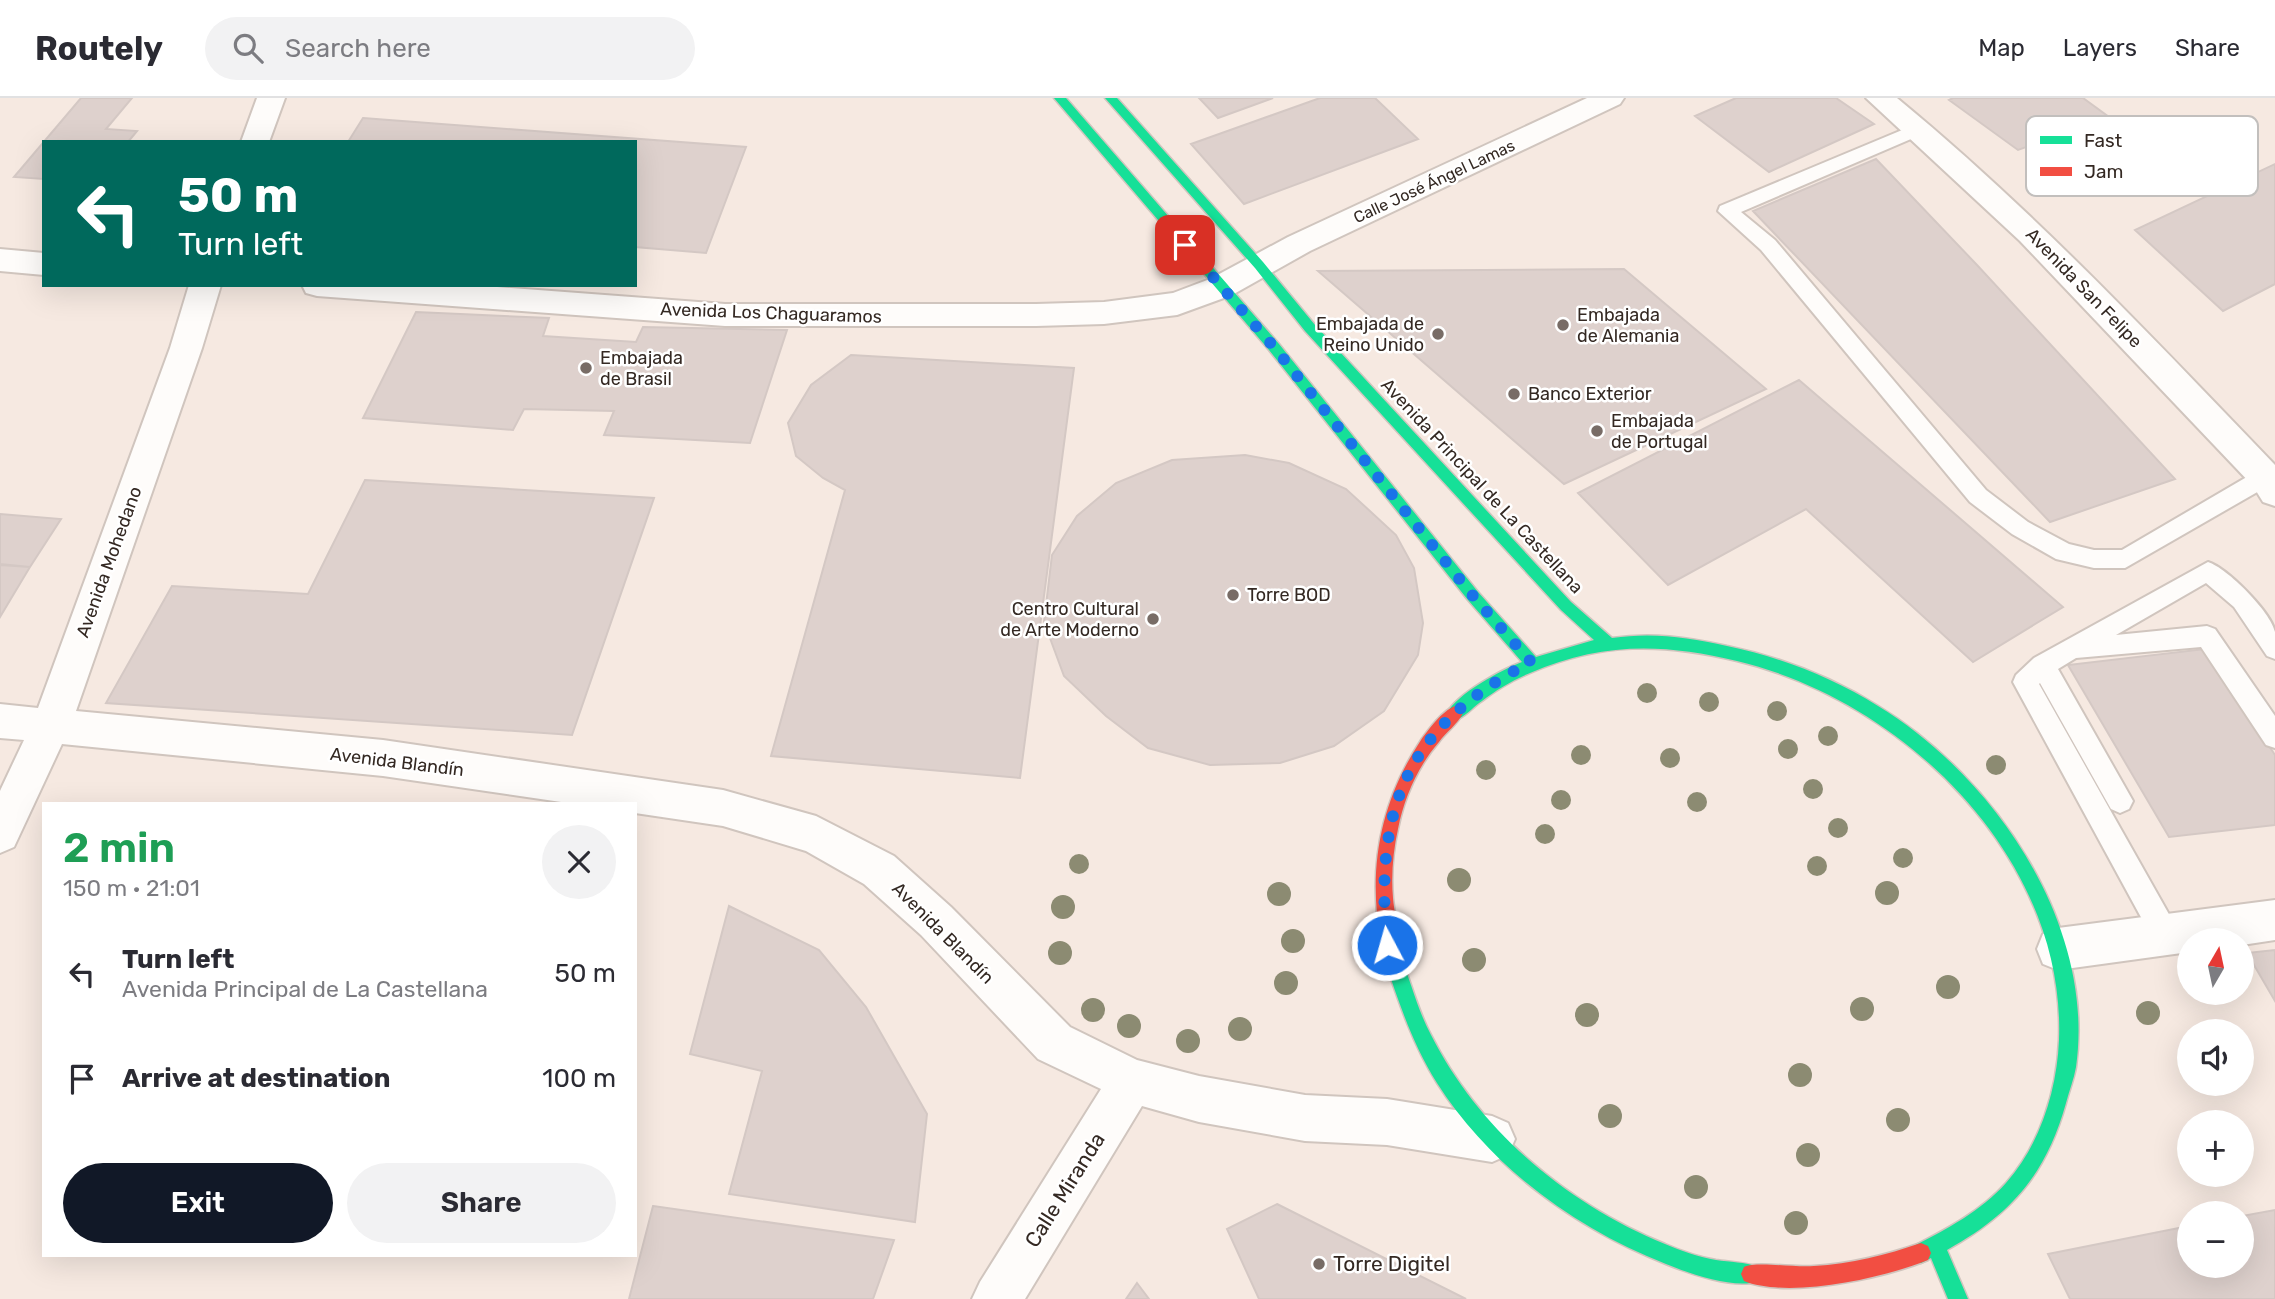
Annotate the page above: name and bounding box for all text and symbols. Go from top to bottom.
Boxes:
search box [205,17,695,80]
text: Routely [35,29,163,68]
icon: search [229,29,267,67]
text: Search here [285,33,431,64]
text: Map [1978,34,2025,62]
text: Layers [2063,34,2137,62]
text: Share [2175,34,2240,62]
legend [2026,116,2258,196]
text: Fast [2084,129,2123,152]
street label: Calle José Ángel Lamas [1350,136,1518,227]
text: Jam [2084,160,2123,183]
text: 50 m [178,166,298,224]
icon: left [63,168,154,259]
pin [1155,215,1215,275]
street label: Avenida San Felipe [2021,224,2147,352]
text: Turn left [178,225,303,263]
icon: arrive [1166,226,1204,264]
street label: Avenida Los Chaguaramos [660,298,882,328]
place label: Embajada de Alemania [1577,304,1679,347]
place label: Embajada de Reino Unido [1316,313,1424,356]
marker: Embajada de Alemania [1555,317,1571,333]
marker: Embajada de Reino Unido [1430,326,1446,342]
place label: Embajada de Brasil [600,347,683,390]
marker: Embajada de Brasil [578,360,594,376]
street label: Avenida Principal de La Castellana [1376,374,1588,598]
place label: Banco Exterior [1528,383,1652,405]
marker: Banco Exterior [1506,386,1522,402]
place label: Embajada de Portugal [1611,410,1708,453]
marker: Embajada de Portugal [1589,423,1605,439]
street label: Avenida Mohedano [71,483,147,641]
place label: Torre BOD [1247,584,1331,606]
marker: Torre BOD [1225,587,1241,603]
place label: Centro Cultural de Arte Moderno [1000,598,1139,641]
marker: Centro Cultural de Arte Moderno [1145,611,1161,627]
street label: Avenida Blandín [329,743,465,781]
text: 2 min [63,823,175,873]
button: close [542,825,616,899]
text: 150 m · 21:01 [63,874,200,902]
street label: Avenida Blandín [888,878,998,988]
position arrow [1350,908,1424,982]
north arrow [2177,928,2254,1004]
map controls [2177,928,2254,1278]
text: Turn left [122,944,234,975]
icon: left [63,955,101,993]
text: 50 m [555,958,616,989]
text: Avenida Principal de La Castellana [122,975,488,1003]
button: sound [2177,1019,2254,1096]
icon: arrive [63,1060,101,1098]
text: Arrive at destination [122,1063,390,1094]
text: 100 m [542,1063,616,1094]
button: + [2177,1110,2254,1187]
street label: Calle Miranda [1019,1128,1110,1252]
button: Exit [63,1163,333,1243]
button: Share [347,1163,616,1243]
button: − [2177,1201,2254,1278]
place label: Torre Digitel [1333,1251,1450,1276]
marker: Torre Digitel [1311,1256,1327,1272]

